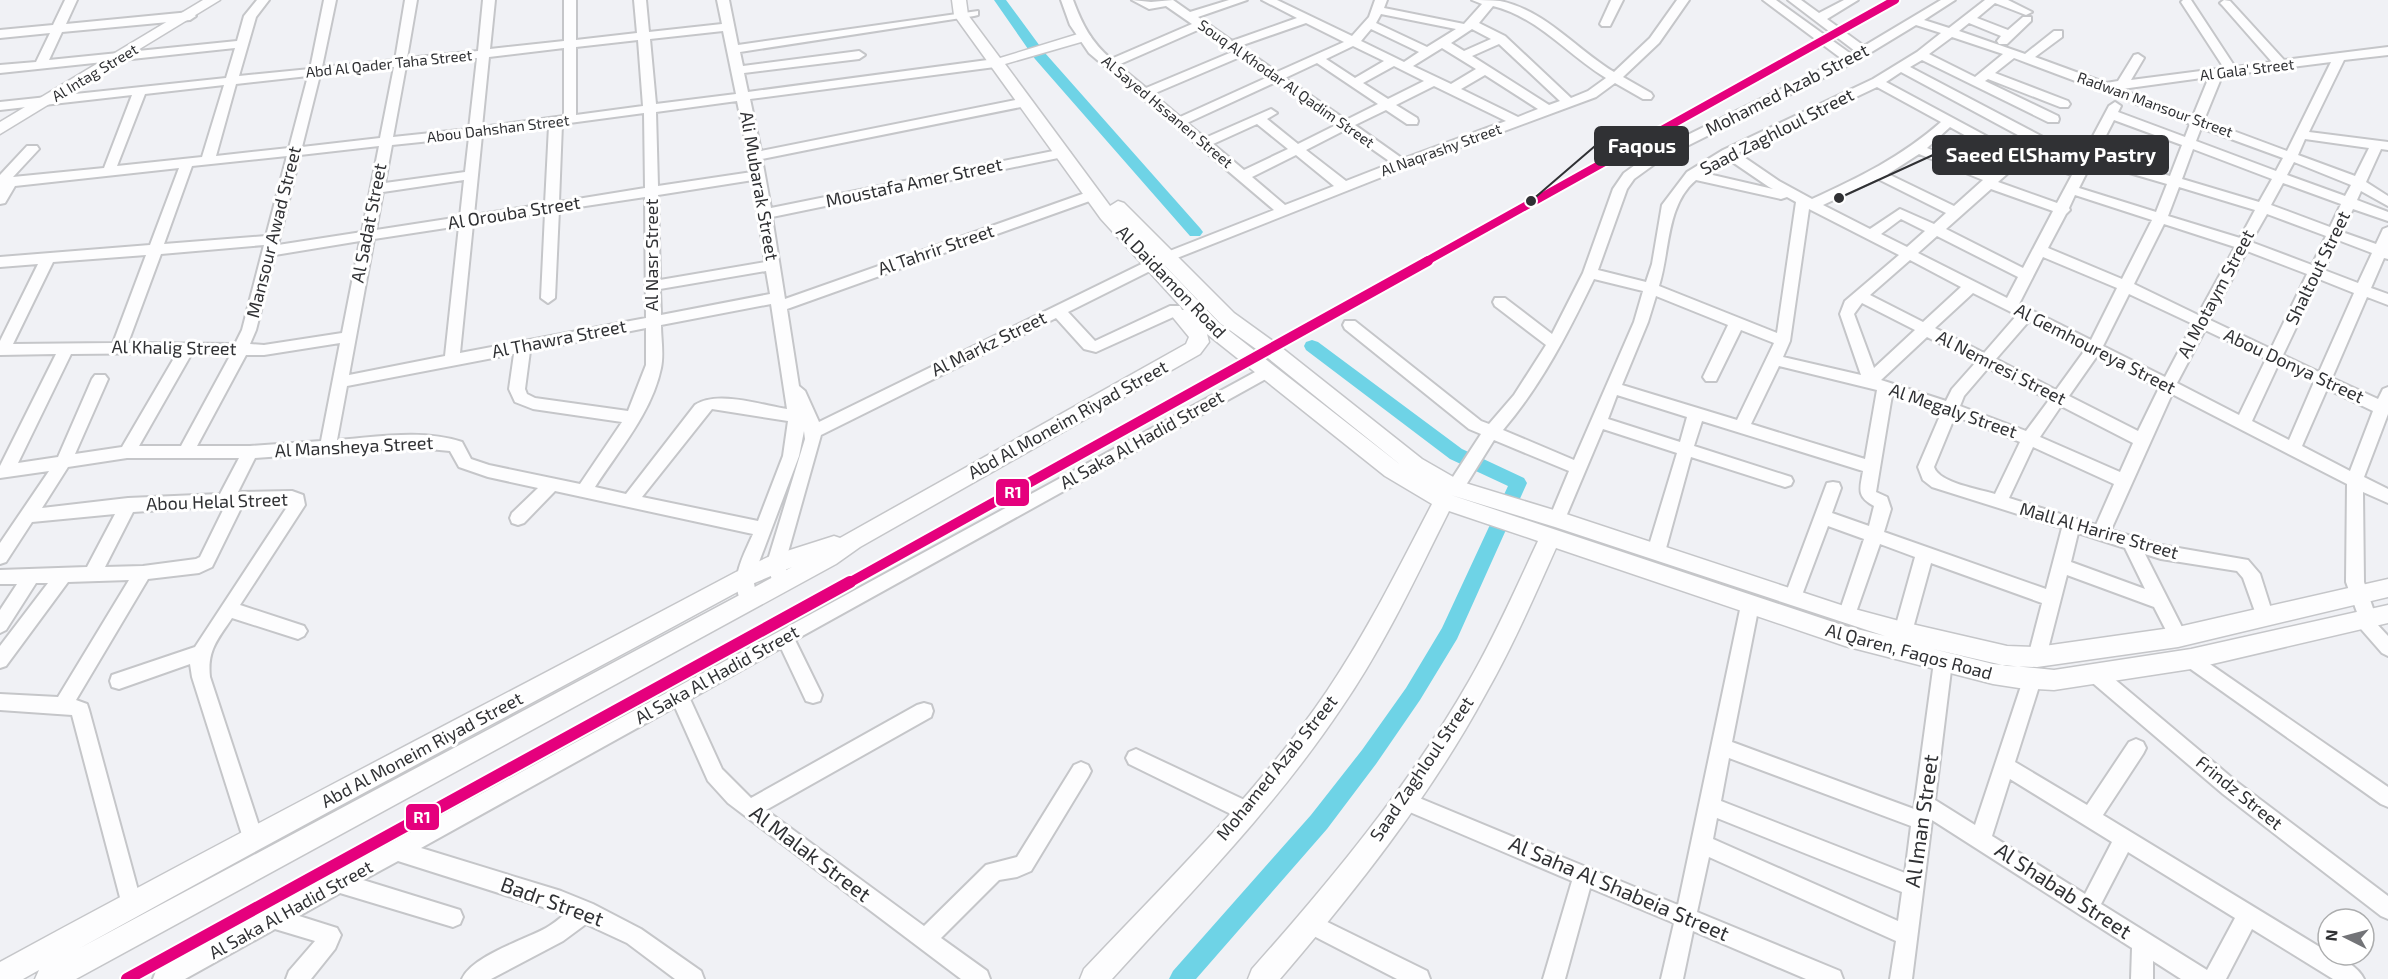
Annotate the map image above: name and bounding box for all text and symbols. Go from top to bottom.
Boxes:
street label: Souq Al Khodar Al Qadim Street [1194,15,1378,152]
street label: Mohamed Azab Street [1701,38,1872,140]
street label: Al Intag Street [48,39,141,105]
street label: Abd Al Qader Taha Street [305,45,473,82]
street label: Al Sayed Hssanen Street [1099,51,1237,171]
street label: Al Gala' Street [2199,54,2295,84]
street label: Radwan Mansour Street [2075,68,2236,141]
street label: Saad Zaghloul Street [1696,83,1857,179]
street label: Ali Mubarak Street [736,109,784,262]
street label: Abou Dahshan Street [426,110,570,146]
street label: Al Naqrashy Street [1378,119,1504,179]
callout: Faqous [1595,127,1688,165]
text: Faqous [1608,133,1676,157]
callout: Saeed ElShamy Pastry [1933,136,2168,174]
text: Saeed ElShamy Pastry [1946,142,2157,167]
street label: Mansour Awad Street [241,144,305,320]
street label: Moustafa Amer Street [823,153,1004,211]
street label: Al Sadat Street [346,161,390,284]
street label: Al Orouba Street [446,191,582,233]
street label: Al Nasr Street [640,199,662,311]
street label: Shaltout Street [2280,207,2354,328]
street label: Al Tahrir Street [875,219,997,279]
street label: Al Daidamon Road [1112,220,1231,342]
street label: Al Motaym Street [2172,225,2258,361]
street label: Al Gemhoureya Street [2011,298,2180,398]
street label: Al Markz Street [927,306,1050,380]
street label: Al Thawra Street [490,314,628,362]
street label: Abou Donya Street [2221,323,2368,407]
street label: Al Nemresi Street [1933,325,2070,409]
street label: Al Khalig Street [111,335,237,359]
street label: Abd Al Moneim Riyad Street [964,355,1171,483]
street label: Al Megaly Street [1887,378,2020,442]
street label: Al Saka Al Hadid Street [1056,385,1227,493]
street label: Al Mansheya Street [274,431,434,461]
line badge: R1 [995,478,1030,507]
text: R1 [1004,482,1022,501]
street label: Abou Helal Street [146,488,288,514]
street label: Mall Al Harire Street [2017,497,2181,563]
street label: Al Qaren, Faqos Road [1824,618,1995,684]
street label: Al Saka Al Hadid Street [631,620,802,728]
street label: Abd Al Moneim Riyad Street [317,687,526,812]
street label: Mohamed Azab Street [1211,690,1342,844]
street label: Saad Zaghloul Street [1365,692,1478,845]
street label: Frindz Street [2192,751,2287,834]
street label: Al Iman Street [1899,753,1942,889]
street label: Al Malak Street [746,799,876,906]
line badge: R1 [405,803,440,831]
text: R1 [413,807,431,826]
street label: Al Saha Al Shabeia Street [1506,830,1733,945]
street label: Al Shabab Street [1991,836,2137,943]
street label: Al Saka Al Hadid Street [205,855,376,963]
street label: Badr Street [498,870,607,931]
north arrow [2316,907,2376,967]
text: N [2321,929,2341,942]

